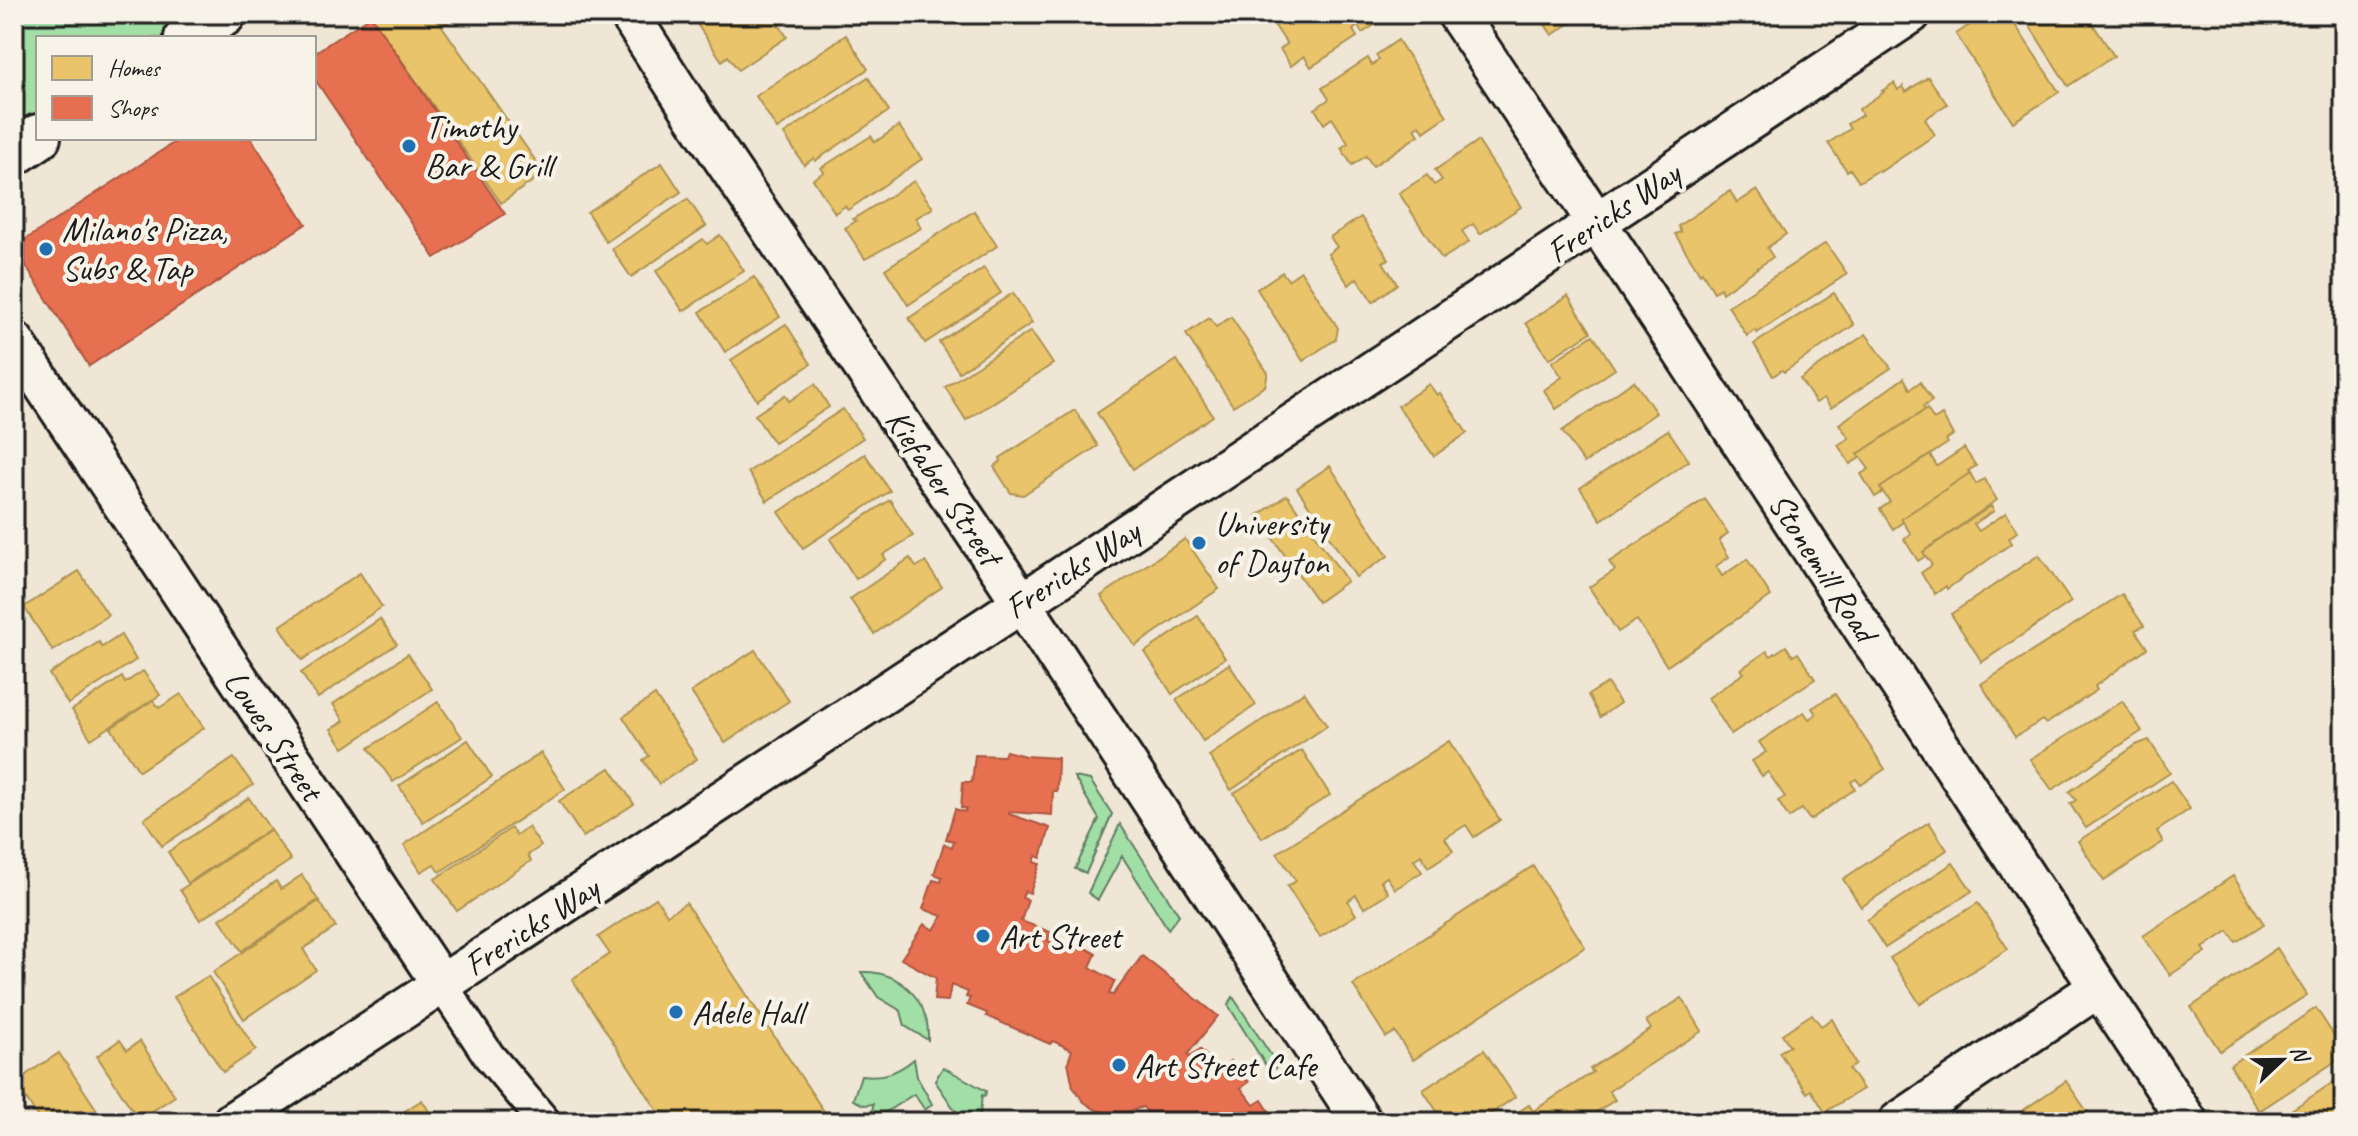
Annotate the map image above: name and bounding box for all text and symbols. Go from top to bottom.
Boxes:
legend [36,36,316,140]
text: Homes [108,53,161,83]
text: Shops [108,93,159,123]
place label: Timothy Bar & Grill [425,105,558,187]
marker: Timothy Bar & Grill [400,137,418,155]
street label: Frericks Way [1538,150,1691,272]
place label: Milano's Pizza, Subs & Tap [62,208,228,290]
marker: Milano's Pizza, Subs & Tap [37,240,55,258]
street label: Kiefaber Street [876,401,1014,577]
street label: Stonemill Road [1759,484,1890,653]
place label: University of Dayton [1215,502,1332,584]
street label: Frericks Way [997,508,1150,628]
marker: University of Dayton [1190,534,1208,552]
street label: Lowes Street [215,662,335,811]
street label: Frericks Way [456,865,609,985]
place label: Art Street [999,915,1125,958]
marker: Art Street [974,927,992,945]
place label: Adele Hall [692,991,809,1034]
marker: Adele Hall [667,1003,685,1021]
north arrow [2242,1020,2322,1100]
text: N [2284,1041,2316,1068]
place label: Art Street Cafe [1135,1044,1319,1087]
marker: Art Street Cafe [1110,1056,1128,1074]

